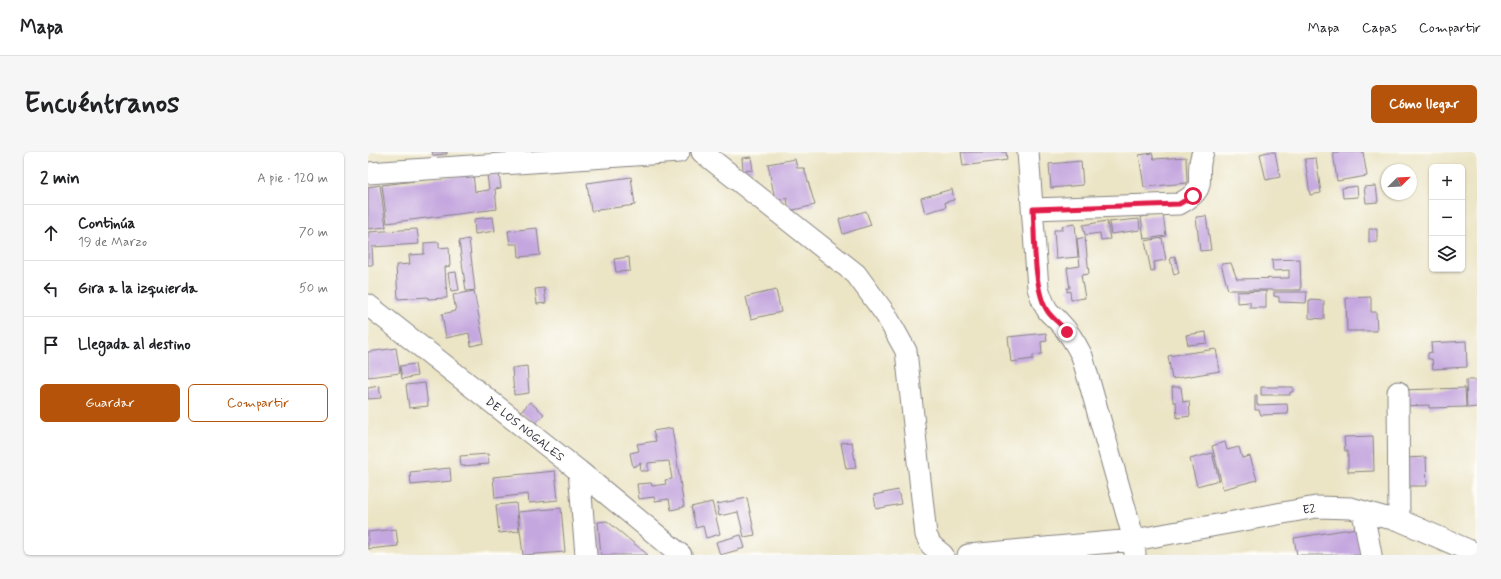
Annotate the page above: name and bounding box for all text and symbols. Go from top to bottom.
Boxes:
text: Mapa [20,15,63,40]
text: Mapa [1308,19,1340,37]
text: Capas [1362,19,1397,37]
text: Compartir [1419,19,1481,37]
button: Cómo llegar [1371,85,1477,123]
text: Encuéntranos [24,86,180,123]
north arrow [1381,164,1417,200]
map controls [1429,164,1465,272]
button: + [1429,164,1465,200]
text: 2 min [40,167,80,189]
text: A pie · 120 m [257,170,328,187]
route start [1184,187,1202,205]
button: − [1429,200,1465,236]
text: Continúa [78,214,135,234]
icon: ahead [40,222,62,244]
text: 70 m [299,224,328,241]
text: 19 de Marzo [78,234,147,251]
button: layers [1429,236,1465,272]
icon: left [40,278,62,300]
text: Gira a la izquierda [78,279,197,299]
text: 50 m [299,280,328,297]
route end [1058,323,1076,341]
icon: arrive [40,334,62,356]
text: Llegada al destino [78,335,191,355]
button: Guardar [40,384,180,422]
button: Compartir [188,384,328,422]
street label: DE LOS NOGALES [482,394,567,466]
street label: E2 [1302,501,1317,519]

